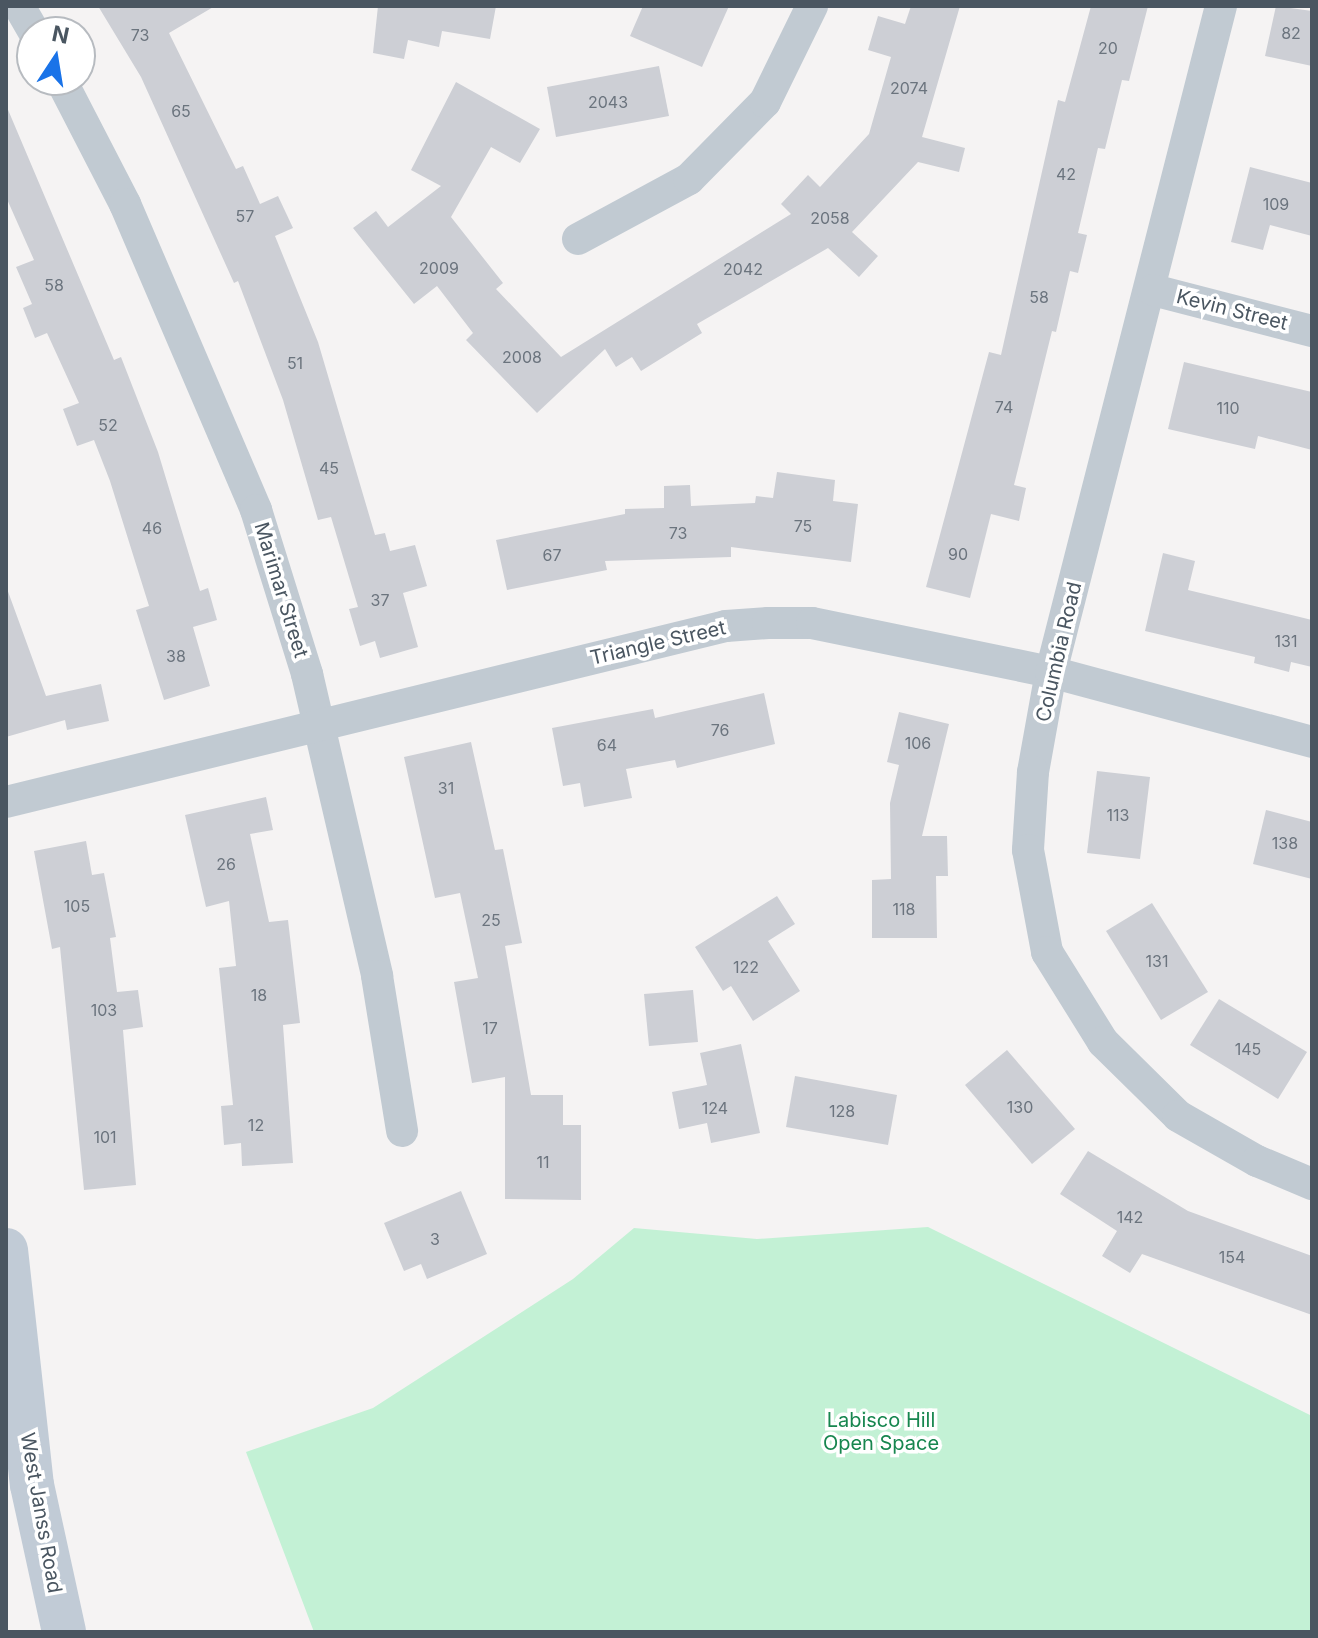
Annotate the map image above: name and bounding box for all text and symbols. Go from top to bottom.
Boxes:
north arrow [16,16,96,96]
text: N [50,20,71,49]
house number: 82 [1281,23,1301,43]
house number: 73 [131,25,149,45]
house number: 20 [1098,38,1118,58]
house number: 2074 [890,78,928,98]
house number: 2043 [588,92,628,112]
house number: 65 [171,101,191,121]
house number: 42 [1056,164,1076,184]
house number: 109 [1263,194,1289,214]
house number: 57 [236,206,254,226]
house number: 2058 [810,208,850,228]
house number: 2009 [419,258,459,278]
house number: 2042 [723,259,763,279]
house number: 58 [44,275,64,295]
street label: Kevin Street [1174,285,1290,335]
house number: 58 [1029,287,1049,307]
house number: 2008 [502,347,542,367]
house number: 51 [287,353,303,373]
house number: 74 [995,397,1013,417]
house number: 110 [1216,398,1240,418]
house number: 52 [98,415,118,435]
house number: 45 [319,458,339,478]
house number: 75 [794,516,812,536]
house number: 46 [142,518,162,538]
street label: Marimar Street [249,519,313,661]
house number: 73 [669,523,687,543]
house number: 90 [948,544,968,564]
house number: 67 [543,545,561,565]
street label: Columbia Road [1031,580,1087,724]
house number: 37 [371,590,389,610]
street label: Triangle Street [588,616,728,670]
house number: 131 [1275,631,1297,651]
house number: 38 [166,646,186,666]
house number: 76 [711,720,729,740]
house number: 106 [905,733,931,753]
house number: 64 [597,735,617,755]
house number: 31 [438,778,454,798]
house number: 113 [1107,805,1129,825]
house number: 138 [1272,833,1298,853]
house number: 26 [216,854,236,874]
house number: 105 [64,896,90,916]
house number: 118 [893,899,915,919]
house number: 25 [481,910,501,930]
house number: 131 [1146,951,1168,971]
house number: 122 [733,957,759,977]
house number: 18 [251,985,267,1005]
house number: 103 [91,1000,117,1020]
house number: 17 [482,1018,498,1038]
house number: 145 [1235,1039,1261,1059]
house number: 130 [1007,1097,1033,1117]
house number: 124 [702,1098,728,1118]
house number: 128 [829,1101,855,1121]
house number: 12 [248,1115,264,1135]
house number: 101 [93,1127,117,1147]
house number: 11 [536,1152,550,1172]
house number: 142 [1117,1207,1143,1227]
house number: 3 [430,1229,440,1249]
house number: 154 [1219,1247,1245,1267]
park label: Labisco Hill Open Space [823,1408,939,1455]
street label: West Janss Road [15,1431,67,1595]

